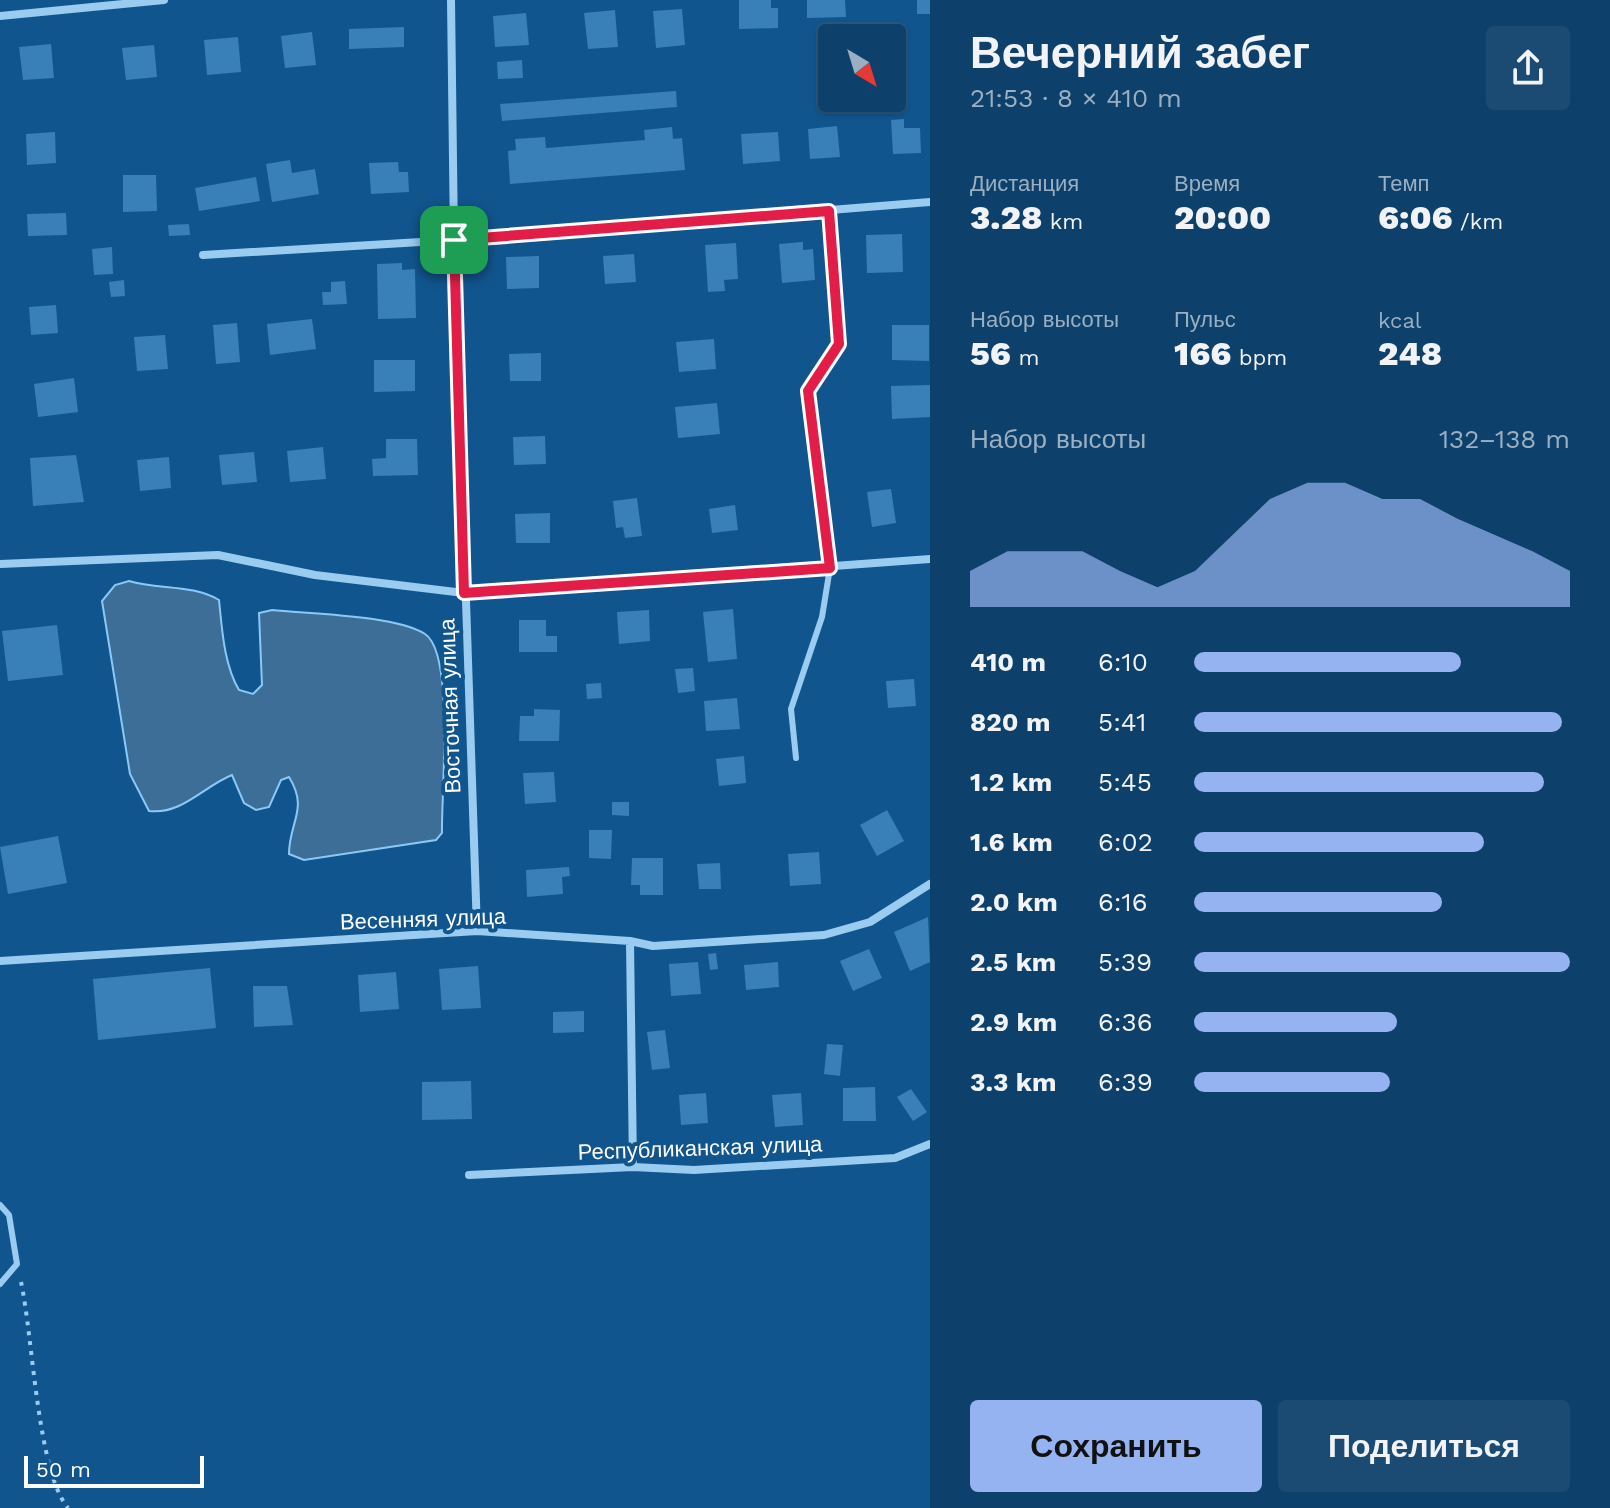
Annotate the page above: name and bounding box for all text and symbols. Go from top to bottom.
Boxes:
north arrow [818,24,906,112]
map controls [818,24,906,112]
button: share [1486,26,1570,110]
text: Вечерний забег [970,27,1310,79]
text: 21:53 · 8 × 410 m [970,83,1182,113]
text: Дистанция [970,171,1079,196]
text: Время [1174,171,1240,196]
text: Темп [1378,171,1429,196]
text: 3.28 [970,197,1042,237]
text: 20:00 [1174,197,1271,237]
text: 6:06 [1378,197,1453,237]
pin [420,206,488,274]
text: km [1042,209,1083,234]
text: /km [1453,209,1503,234]
icon: arrive [432,218,476,262]
text: Набор высоты [970,307,1119,332]
text: Пульс [1174,307,1236,332]
text: kcal [1378,308,1422,333]
text: 56 [970,333,1011,373]
text: 166 [1174,333,1231,373]
text: 248 [1378,333,1442,373]
text: m [1011,345,1039,370]
text: bpm [1231,345,1287,370]
text: Набор высоты [970,424,1146,454]
text: 132–138 m [1439,424,1570,454]
street label: Восточная улица [434,617,466,794]
text: 410 m [970,647,1046,677]
text: 6:10 [1098,647,1148,677]
text: 820 m [970,707,1050,737]
text: 5:41 [1098,707,1146,737]
text: 1.2 km [970,767,1052,797]
text: 5:45 [1098,767,1152,797]
text: 1.6 km [970,827,1053,857]
text: 6:02 [1098,827,1153,857]
text: 2.0 km [970,887,1058,917]
text: 6:16 [1098,887,1147,917]
street label: Весенняя улица [339,904,507,934]
text: 2.5 km [970,947,1056,977]
text: 5:39 [1098,947,1152,977]
text: 2.9 km [970,1007,1057,1037]
text: 6:36 [1098,1007,1152,1037]
text: 3.3 km [970,1067,1056,1097]
text: 6:39 [1098,1067,1153,1097]
street label: Республиканская улица [577,1131,823,1165]
button: Сохранить [970,1400,1262,1492]
button: Поделиться [1278,1400,1570,1492]
scale bar [24,1452,204,1488]
text: 50 m [36,1457,91,1482]

